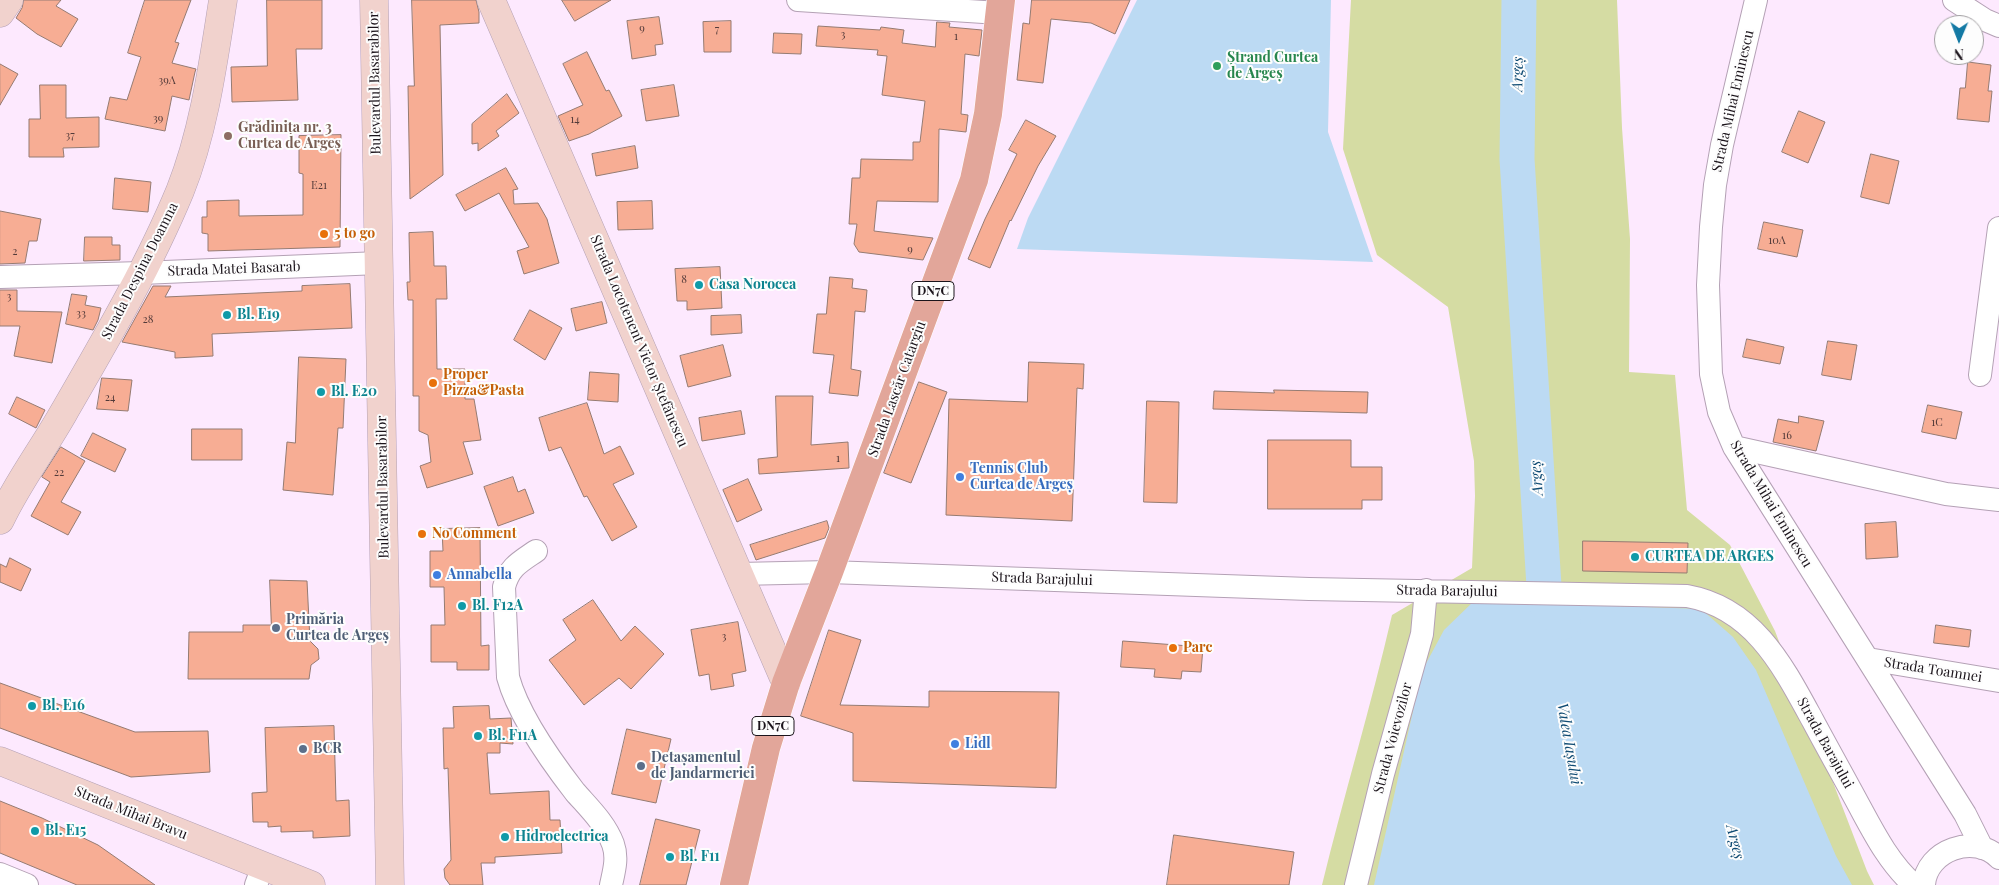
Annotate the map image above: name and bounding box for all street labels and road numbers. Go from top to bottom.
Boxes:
street label: Bulevardul Basarabilor [365,11,385,155]
street label: Strada Mihai Eminescu [1708,28,1758,174]
street label: Strada Despina Doamna [98,200,182,342]
street label: Strada Locotenent Victor Ștefănescu [587,233,691,449]
street label: Strada Matei Basarab [167,258,301,280]
road number: DN7C [912,282,954,300]
street label: Strada Lascăr Catargiu [865,319,929,459]
street label: Bulevardul Basarabilor [373,415,393,559]
street label: Strada Mihai Eminescu [1726,437,1816,571]
street label: Strada Barajului [991,569,1093,589]
street label: Strada Barajului [1396,582,1498,600]
street label: Strada Toamnei [1883,654,1983,686]
street label: Strada Voievozilor [1370,681,1416,795]
street label: Strada Barajului [1793,695,1857,791]
road number: DN7C [752,716,794,736]
street label: Strada Mihai Bravu [72,783,190,843]

